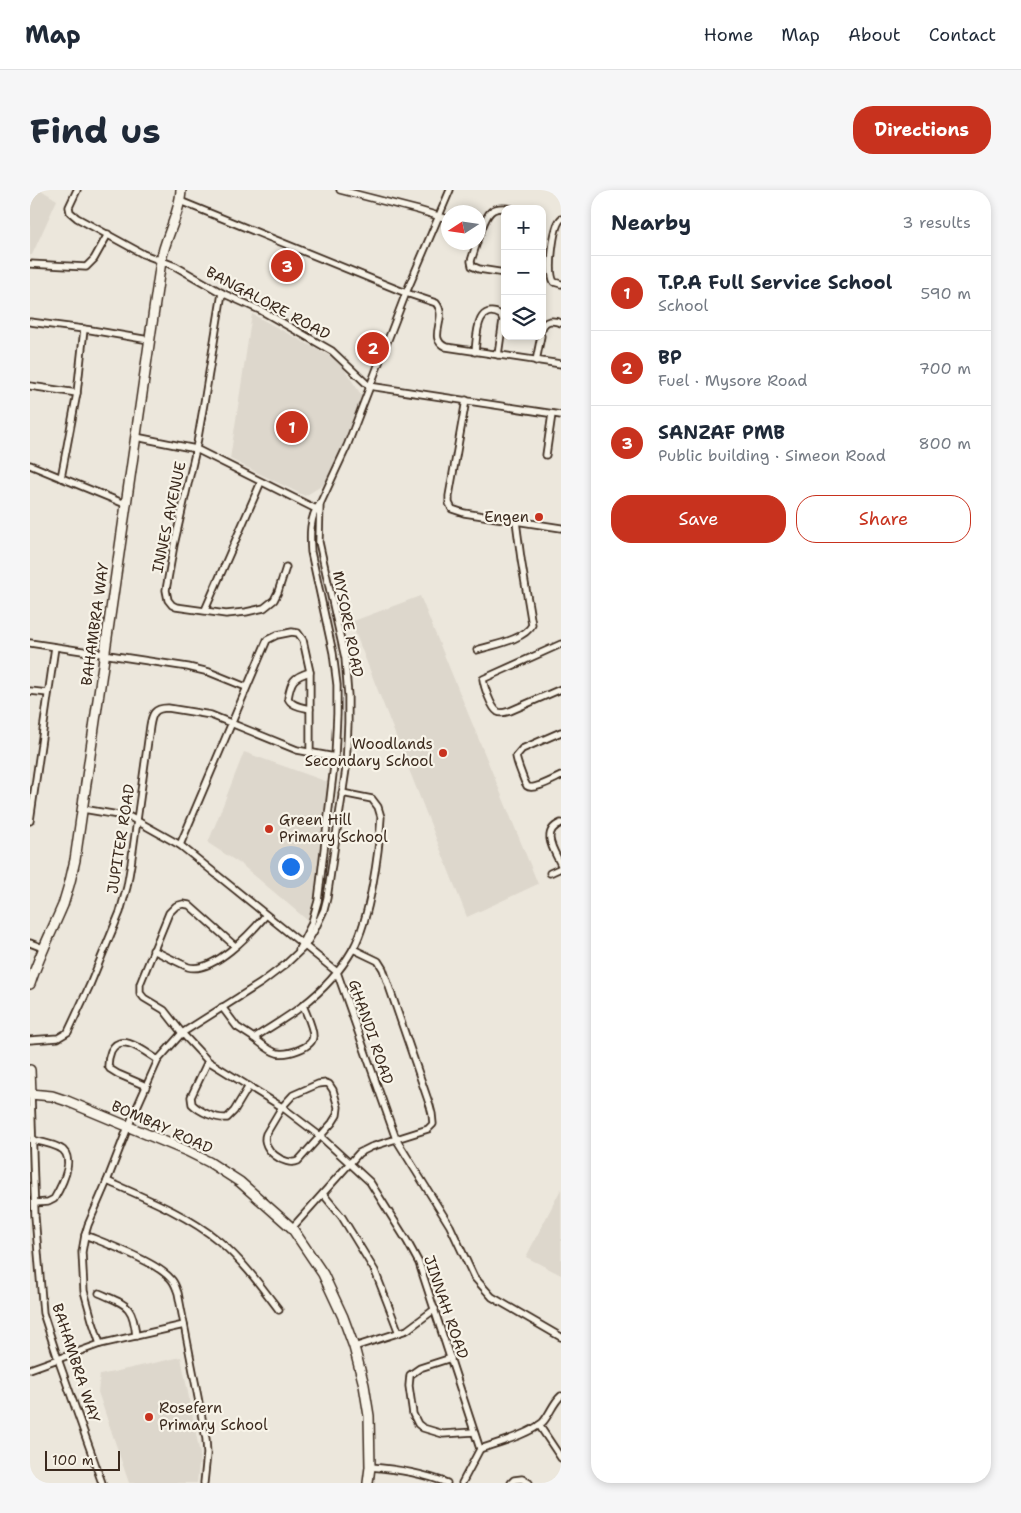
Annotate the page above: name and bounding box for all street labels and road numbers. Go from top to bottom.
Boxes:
street label: BANGALORE ROAD [202,262,334,344]
street label: INNES AVENUE [147,459,191,575]
street label: BAHAMBRA WAY [76,561,114,687]
street label: MYSORE ROAD [328,569,368,679]
street label: JUPITER ROAD [102,783,140,895]
street label: GHANDI ROAD [344,977,398,1087]
street label: BOMBAY ROAD [108,1096,216,1158]
street label: JINNAH ROAD [419,1253,473,1362]
street label: BAHAMBRA WAY [47,1301,105,1425]

